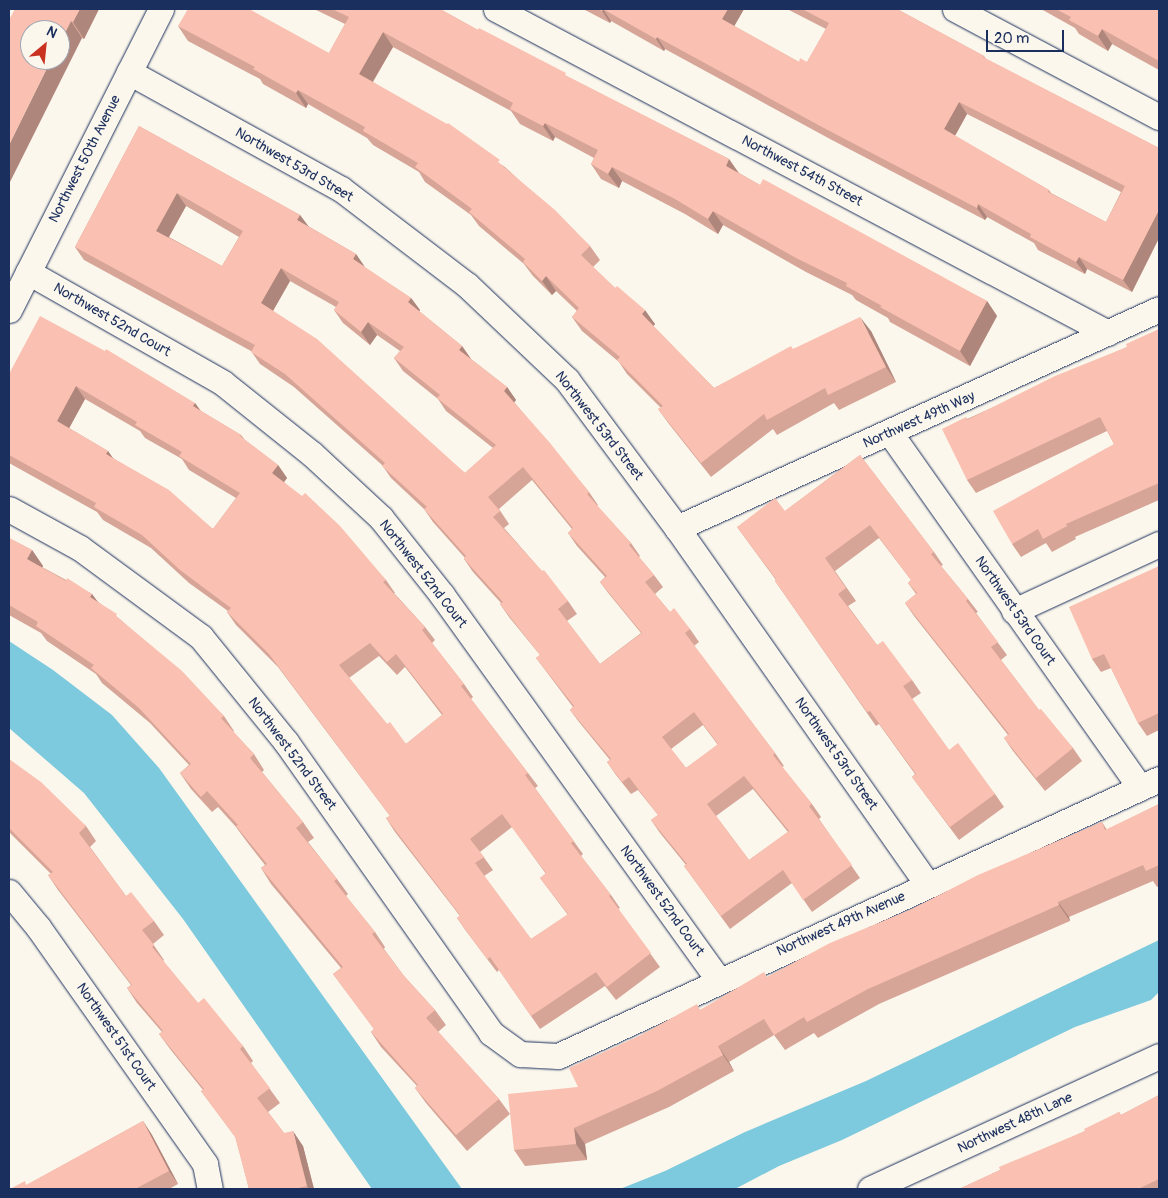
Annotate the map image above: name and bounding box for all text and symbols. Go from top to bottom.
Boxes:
north arrow [20,20,70,70]
scale bar [988,20,1066,52]
text: N [44,22,60,42]
text: 20 m [994,29,1029,48]
street label: Northwest 50th Avenue [46,92,124,226]
street label: Northwest 53rd Street [232,124,356,206]
street label: Northwest 54th Street [739,132,865,210]
street label: Northwest 52nd Court [50,280,174,360]
street label: Northwest 53rd Street [551,368,647,484]
street label: Northwest 49th Way [861,388,977,452]
street label: Northwest 52nd Court [376,517,470,631]
street label: Northwest 53rd Court [971,553,1059,669]
street label: Northwest 52nd Street [244,694,340,814]
street label: Northwest 53rd Street [791,695,881,813]
street label: Northwest 52nd Court [616,842,708,960]
street label: Northwest 49th Avenue [774,888,908,960]
street label: Northwest 51st Court [73,980,159,1094]
street label: Northwest 48th Lane [955,1089,1075,1157]

